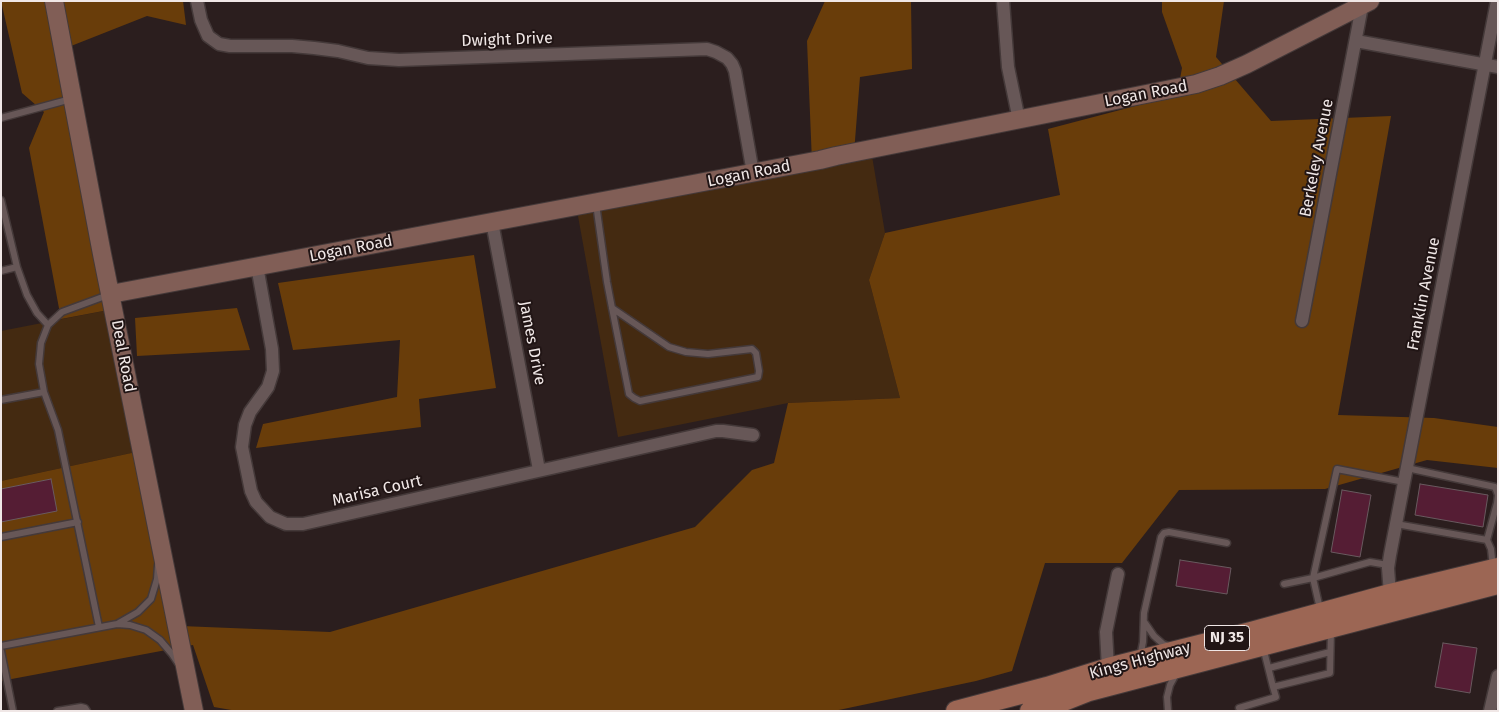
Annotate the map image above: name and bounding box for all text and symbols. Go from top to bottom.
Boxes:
street label: Dwight Drive [461,29,553,51]
street label: Logan Road [1103,77,1189,111]
street label: Berkeley Avenue [1296,97,1338,219]
street label: Logan Road [706,157,792,191]
street label: Logan Road [308,232,394,266]
street label: Franklin Avenue [1404,236,1444,352]
street label: James Drive [514,299,550,387]
street label: Deal Road [107,318,139,394]
street label: Marisa Court [330,471,424,511]
road number: NJ 35 [1204,626,1250,650]
street label: Kings Highway [1087,638,1193,684]

